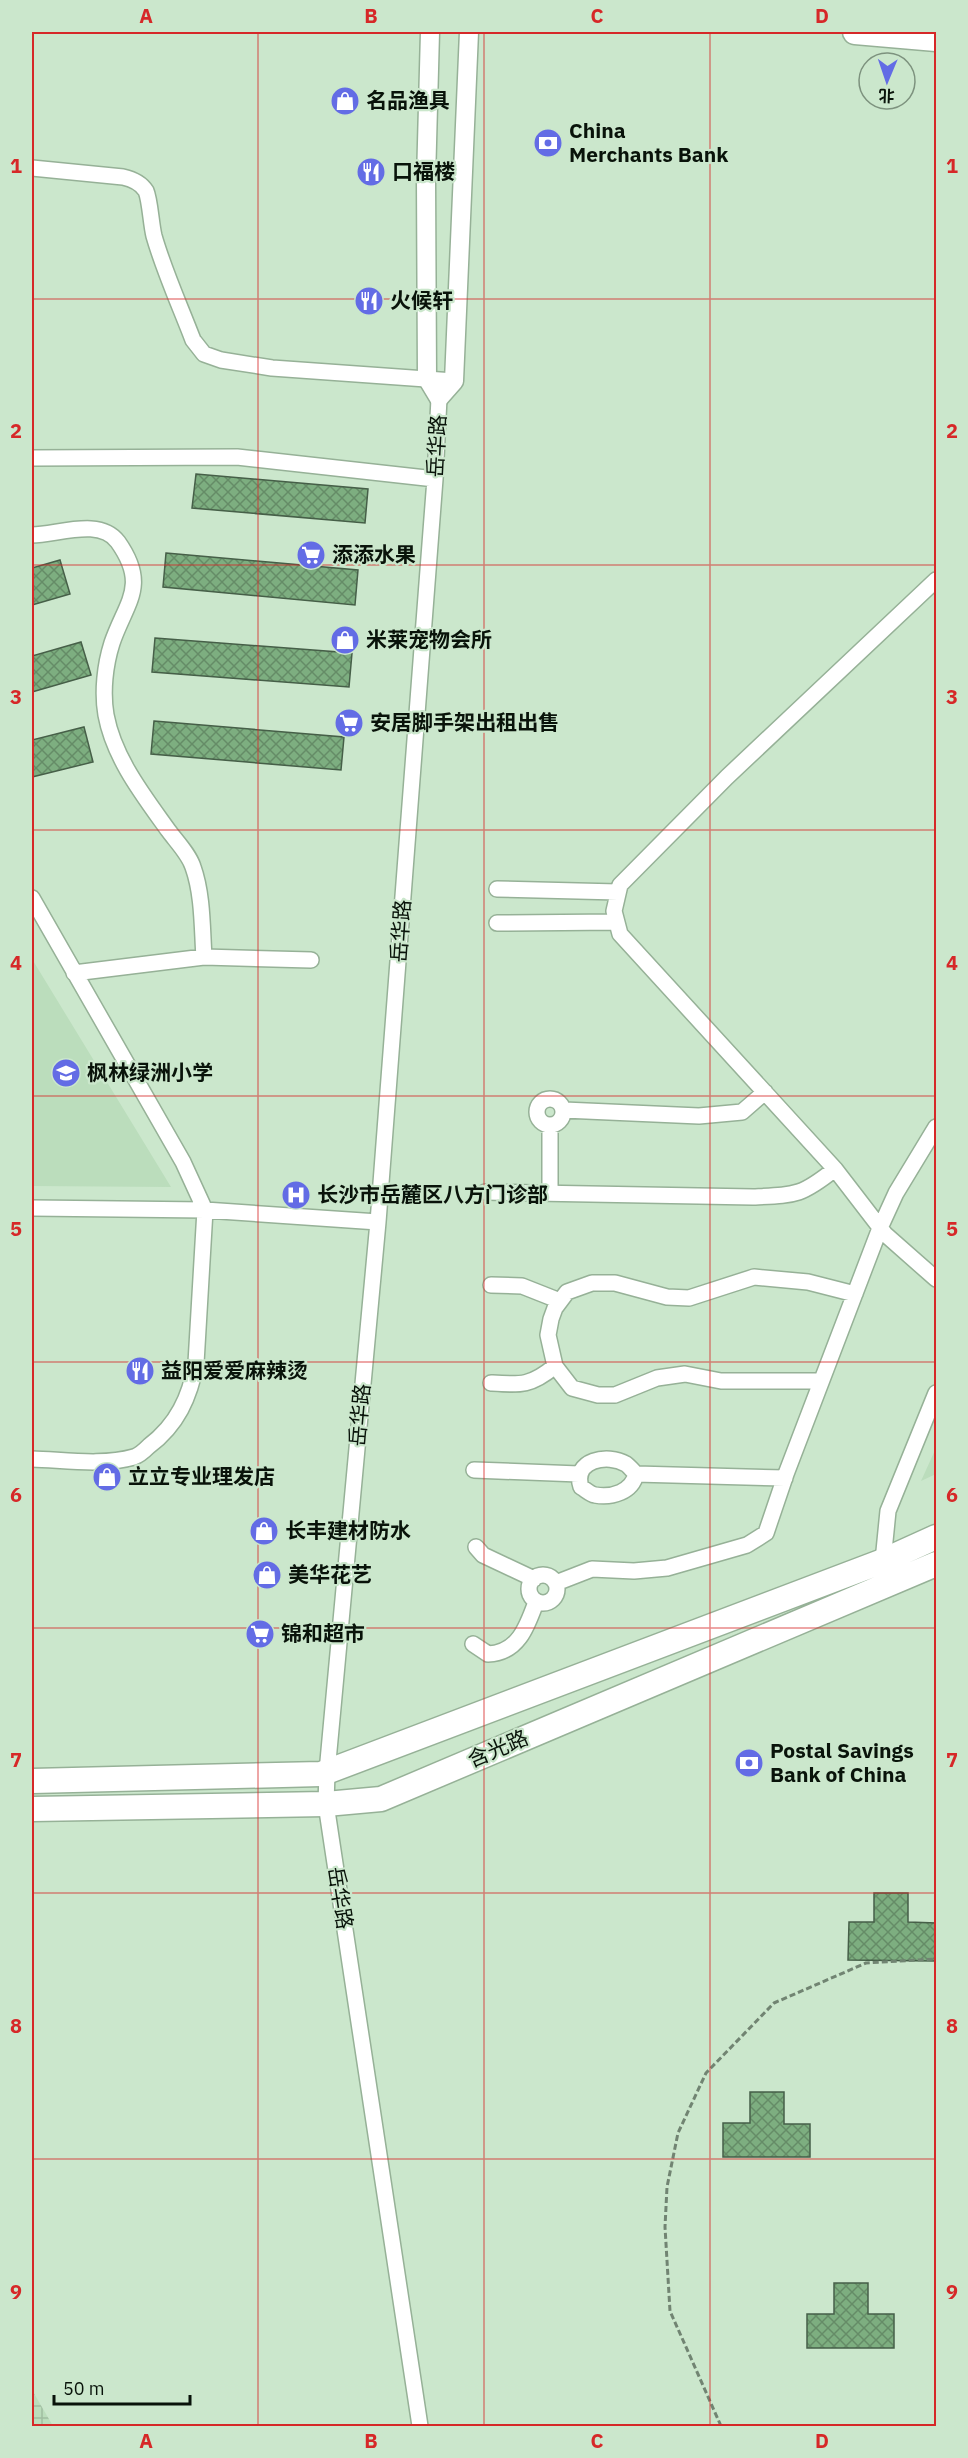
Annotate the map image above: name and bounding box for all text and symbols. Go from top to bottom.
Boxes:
text: A [139,2,153,29]
text: B [364,2,378,29]
text: C [590,2,604,29]
text: D [815,2,829,29]
north arrow [857,51,917,111]
shop icon: 名品渔具 [329,85,361,117]
place label: 名品渔具 [366,86,450,114]
text: 北 [878,86,895,106]
place label: China Merchants Bank [569,116,729,168]
bank icon: China Merchants Bank [532,127,564,159]
text: 1 [10,152,22,179]
text: 1 [946,152,958,179]
restaurant icon: 口福楼 [355,156,387,188]
place label: 口福楼 [392,157,455,185]
restaurant icon: 火候轩 [353,285,385,317]
place label: 火候轩 [390,286,453,314]
street label: 岳华路 [420,414,452,478]
text: 2 [10,417,22,444]
text: 2 [946,417,958,444]
supermarket icon: 添添水果 [295,539,327,571]
place label: 添添水果 [332,540,416,568]
shop icon: 米莱宠物会所 [329,624,361,656]
place label: 米莱宠物会所 [366,625,492,653]
text: 3 [10,683,22,710]
text: 3 [946,683,958,710]
supermarket icon: 安居脚手架出租出售 [333,707,365,739]
place label: 安居脚手架出租出售 [370,708,559,736]
street label: 岳华路 [384,899,416,963]
text: 4 [10,949,22,976]
text: 4 [946,949,958,976]
school or university icon: 枫林绿洲小学 [50,1057,82,1089]
place label: 枫林绿洲小学 [87,1058,213,1086]
hospital icon: 长沙市岳麓区八方门诊部 [280,1179,312,1211]
place label: 长沙市岳麓区八方门诊部 [317,1180,548,1208]
text: 5 [10,1215,22,1242]
text: 5 [946,1215,958,1242]
restaurant icon: 益阳爱爱麻辣烫 [124,1355,156,1387]
place label: 益阳爱爱麻辣烫 [161,1356,308,1384]
street label: 岳华路 [342,1382,376,1448]
shop icon: 立立专业理发店 [91,1461,123,1493]
place label: 立立专业理发店 [128,1462,275,1490]
text: 6 [10,1481,22,1508]
text: 6 [946,1481,958,1508]
shop icon: 长丰建材防水 [248,1515,280,1547]
place label: 长丰建材防水 [285,1516,411,1544]
shop icon: 美华花艺 [251,1559,283,1591]
place label: 美华花艺 [288,1560,372,1588]
supermarket icon: 锦和超市 [244,1618,276,1650]
place label: 锦和超市 [281,1619,365,1647]
street label: 含光路 [463,1723,532,1773]
place label: Postal Savings Bank of China [770,1736,914,1788]
text: 7 [10,1746,22,1773]
text: 7 [946,1746,958,1773]
bank icon: Postal Savings Bank of China [733,1747,765,1779]
street label: 岳华路 [322,1865,360,1931]
text: 8 [10,2012,22,2039]
text: 8 [946,2012,958,2039]
text: 9 [10,2278,22,2305]
text: 9 [946,2278,958,2305]
scale bar [54,2368,190,2406]
text: 50 m [63,2377,105,2400]
text: A [139,2427,153,2454]
text: B [364,2427,378,2454]
text: C [590,2427,604,2454]
text: D [815,2427,829,2454]

